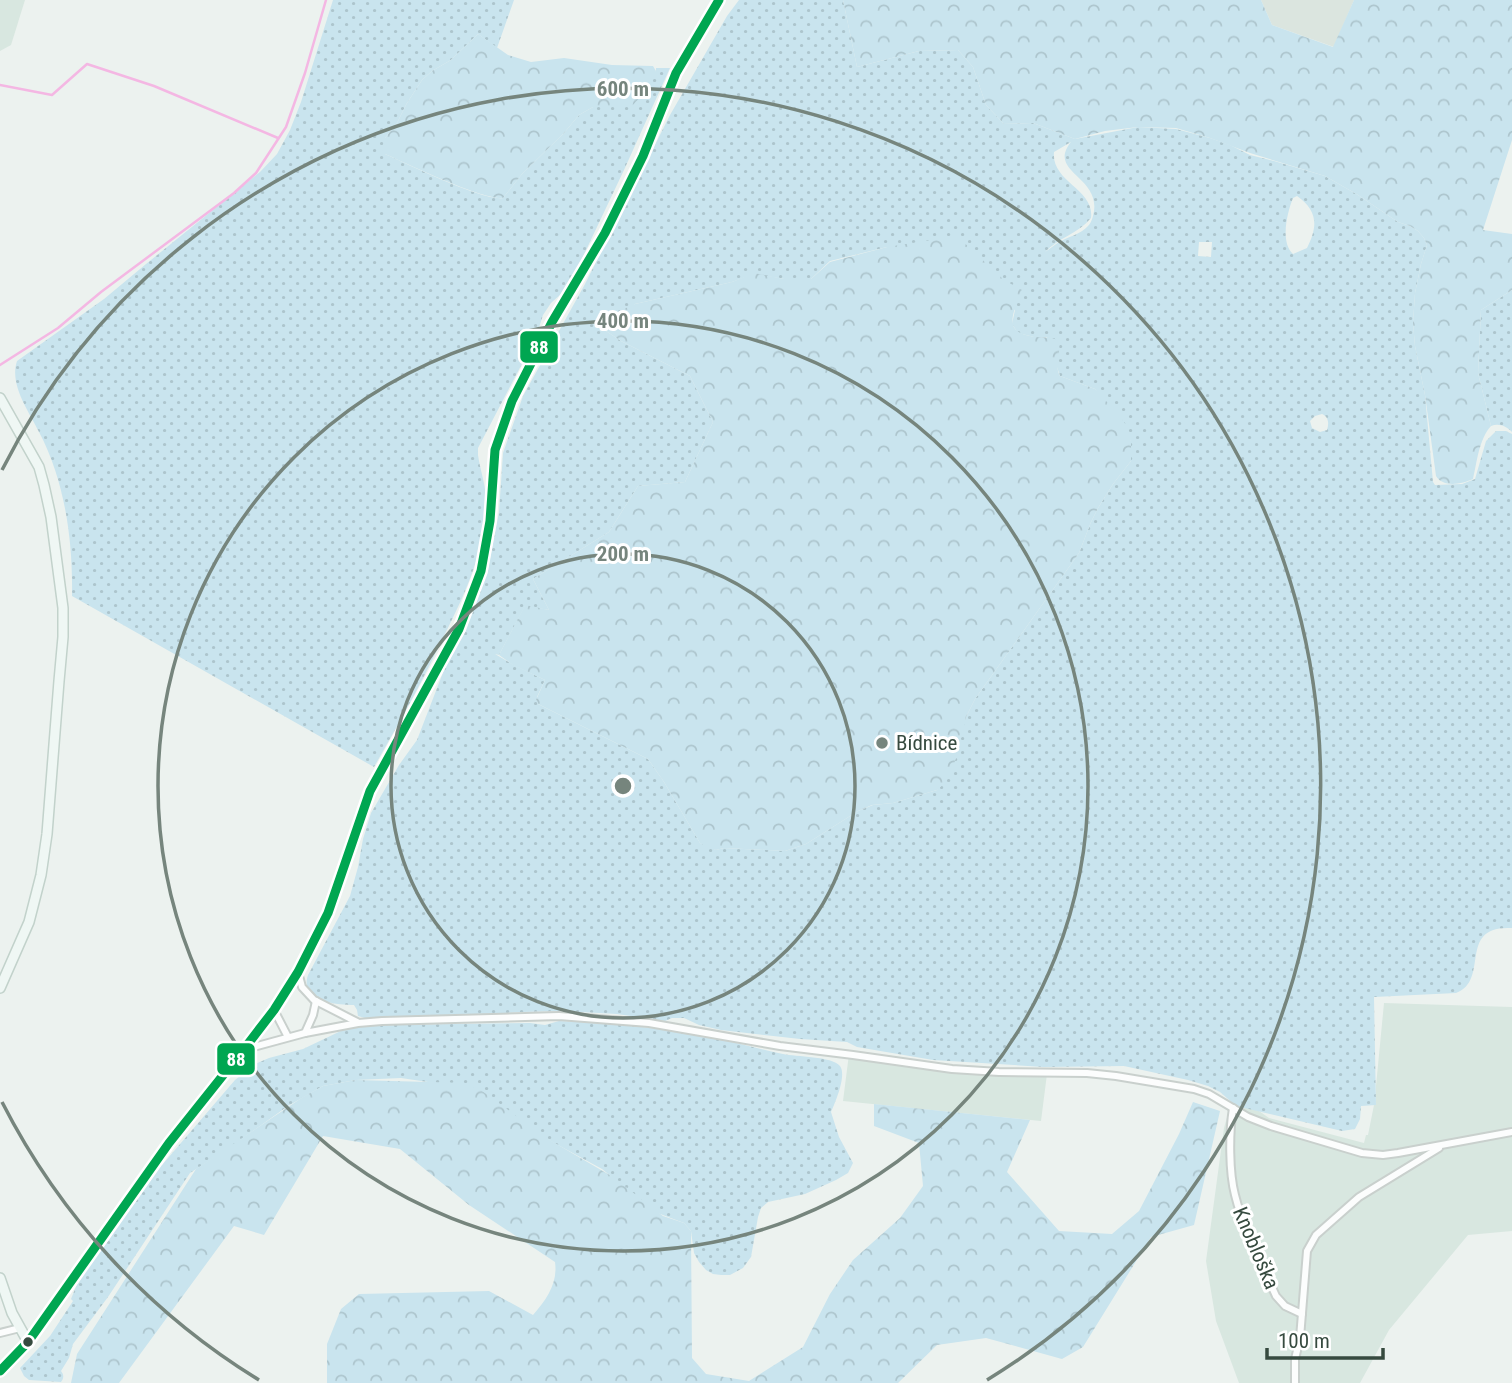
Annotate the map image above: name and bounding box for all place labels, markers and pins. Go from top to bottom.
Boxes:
place label: Bídnice [896,731,958,755]
marker: Bídnice [874,735,890,751]
centre of rings [611,774,635,798]
unlabelled marker [21,1335,35,1349]

